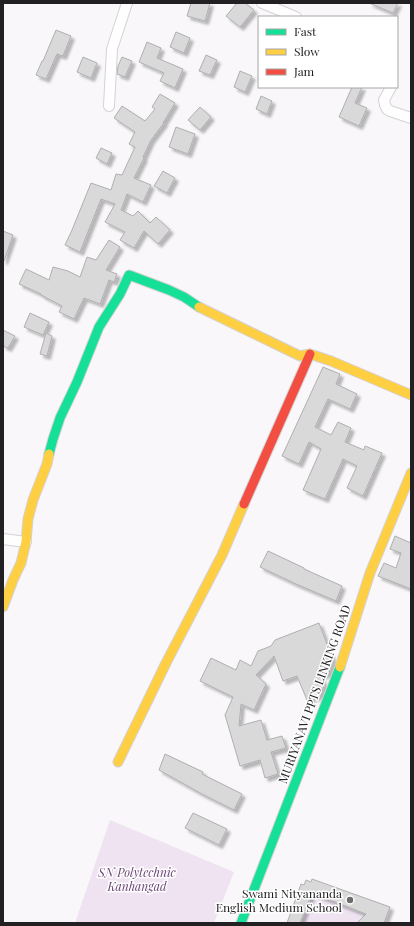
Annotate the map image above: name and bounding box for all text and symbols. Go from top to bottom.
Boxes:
legend [258,16,398,88]
text: Fast [294,23,317,39]
text: Slow [294,43,320,59]
text: Jam [293,63,315,79]
street label: MURIYANAVI PPTS LINKING ROAD [274,602,354,786]
park label: SN Polytechnic Kanhangad [97,864,177,894]
place label: Swami Nityananda English Medium School [216,885,343,915]
marker: Swami Nityananda English Medium School [345,895,355,905]

